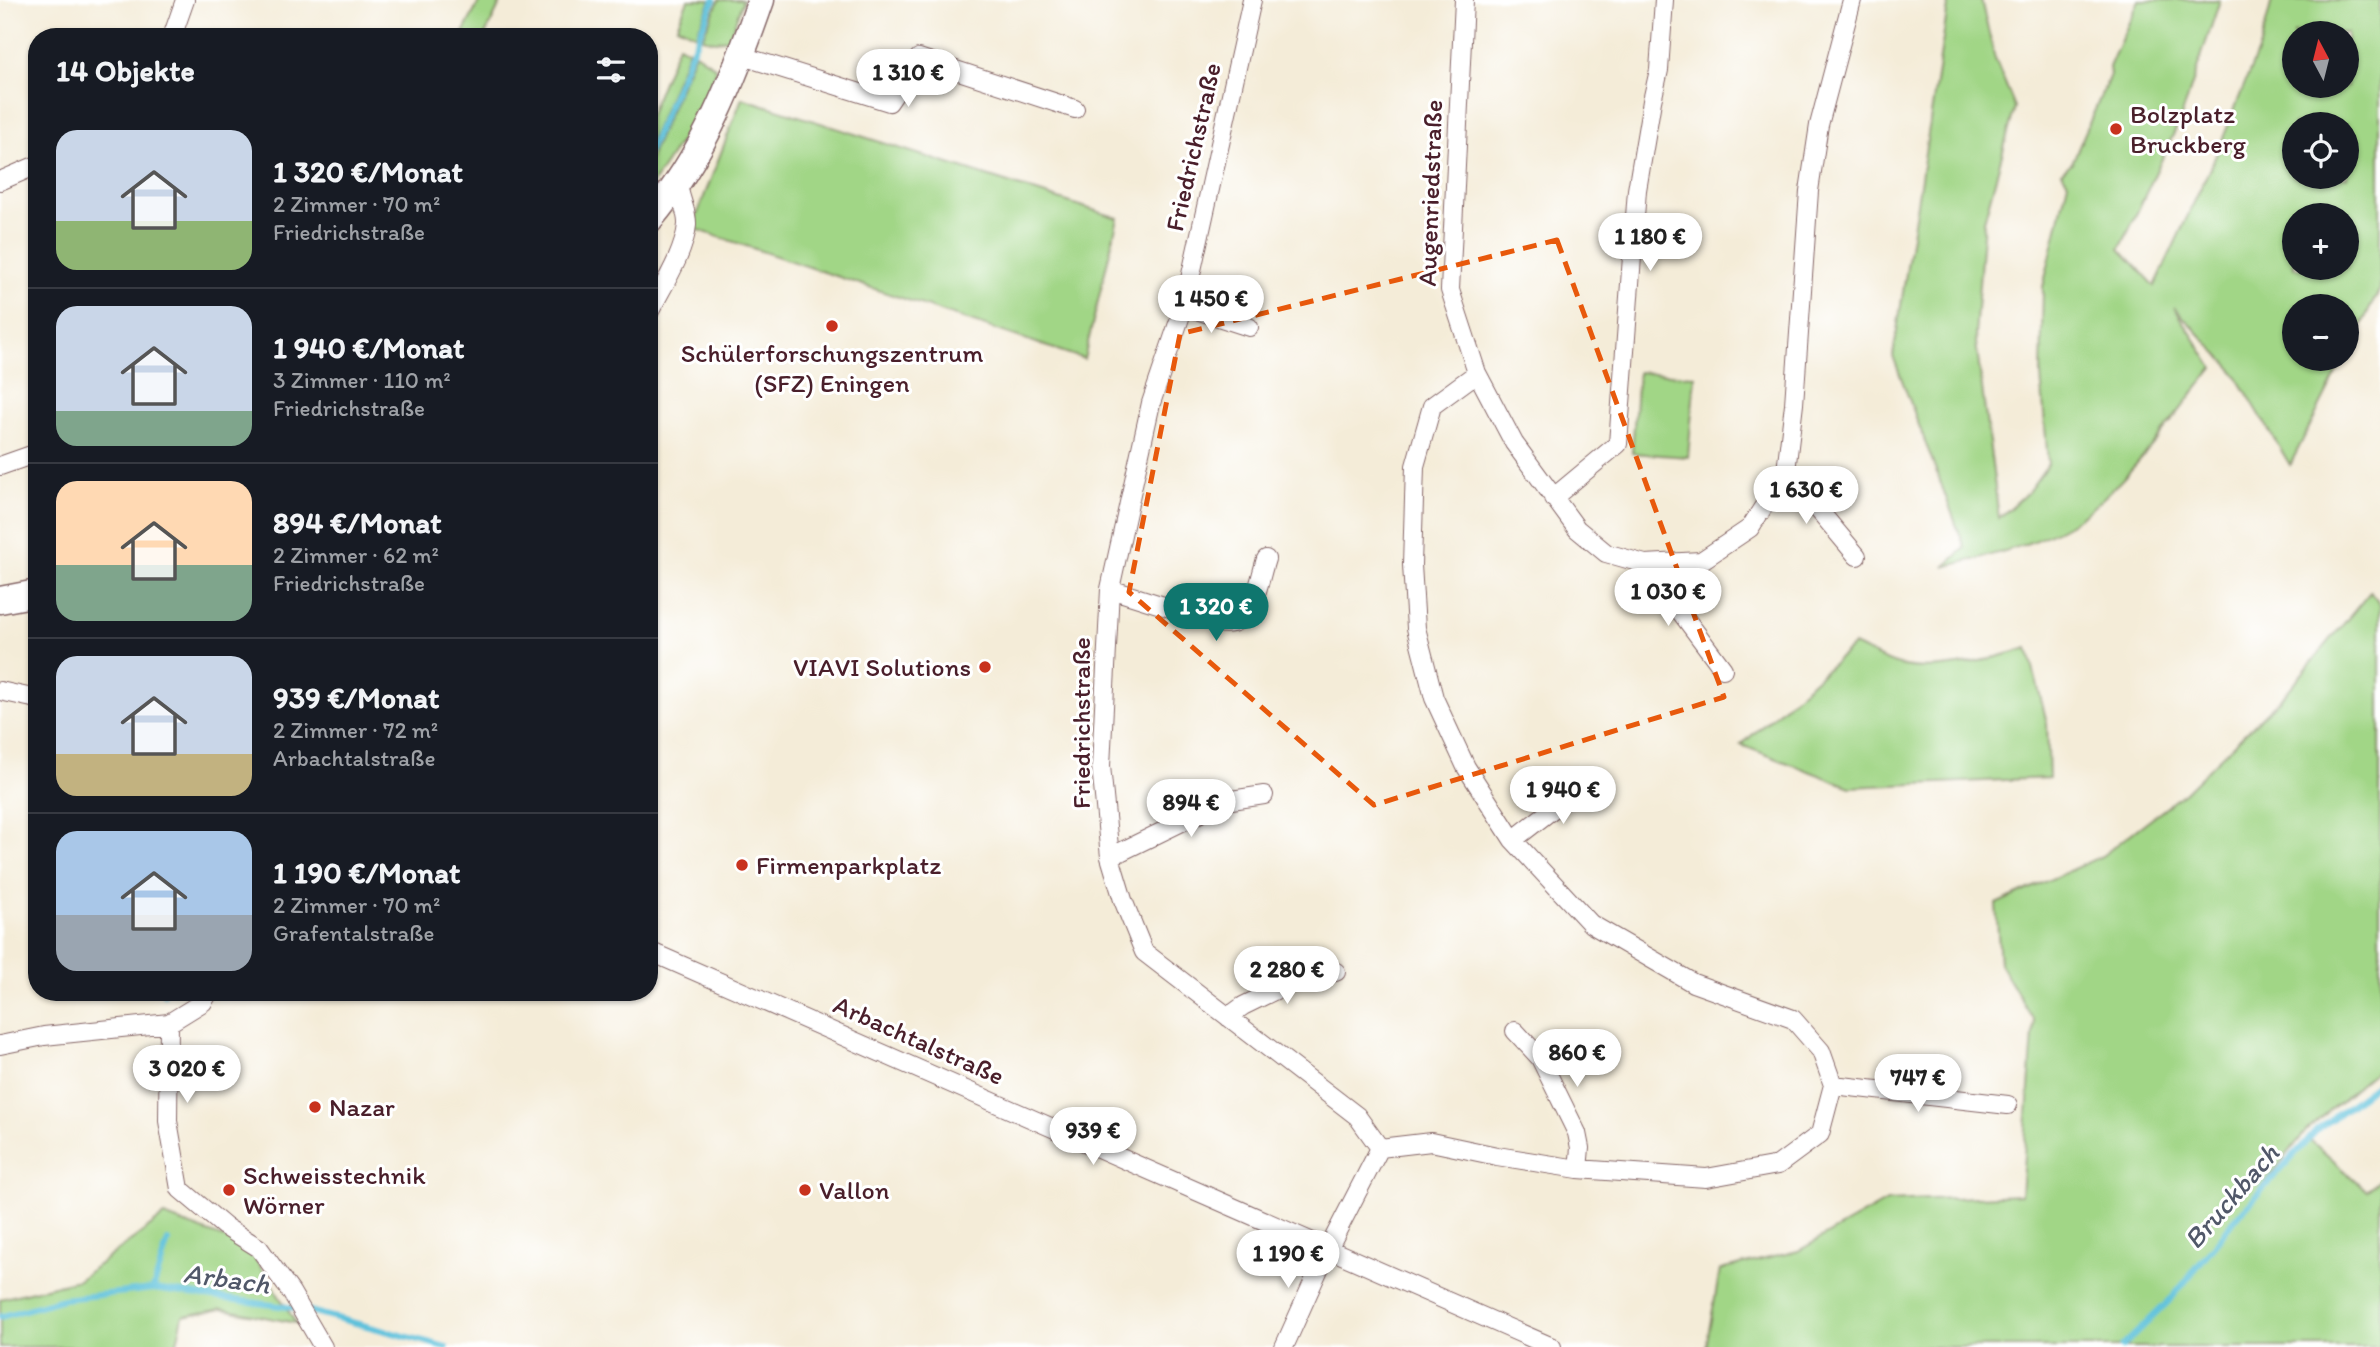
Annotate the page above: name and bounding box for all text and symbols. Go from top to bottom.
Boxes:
north arrow [2282,21,2359,98]
map controls [2282,21,2359,371]
pin: 1 310 € [843,50,973,109]
icon: filters [592,51,630,89]
text: 14 Objekte [56,52,195,89]
text: 1 310 € [872,58,944,86]
street label: Friedrichstraße [1158,60,1228,234]
place label: Bolzplatz Bruckberg [2130,98,2246,160]
street label: Augenriedstraße [1411,99,1449,287]
button: locate [2282,112,2359,189]
marker: Bolzplatz Bruckberg [2108,121,2124,137]
text: 1 320 €/Monat [273,153,463,190]
icon: home [112,158,196,242]
text: 2 Zimmer · 70 m² [273,190,440,218]
button: + [2282,203,2359,280]
pin: 1 180 € [1585,214,1715,273]
text: Friedrichstraße [273,218,425,246]
text: 1 180 € [1614,222,1686,250]
pin: 1 450 € [1146,276,1276,335]
text: 1 450 € [1174,284,1248,312]
button: − [2282,294,2359,371]
marker: Schülerforschungszentrum (SFZ) Eningen [824,318,840,334]
text: 1 940 €/Monat [273,329,464,366]
icon: home [112,334,196,418]
place label: Schülerforschungszentrum (SFZ) Eningen [681,337,983,399]
text: 3 Zimmer · 110 m² [273,366,451,394]
text: Friedrichstraße [273,394,425,422]
pin: 1 630 € [1741,466,1871,526]
text: 1 630 € [1769,475,1843,503]
text: 894 €/Monat [273,504,442,541]
icon: home [112,509,196,593]
text: 2 Zimmer · 62 m² [273,541,439,569]
pin: 1 030 € [1603,568,1733,628]
text: Friedrichstraße [273,569,425,597]
text: 1 030 € [1630,577,1706,605]
pin: 1 320 € [1151,584,1281,643]
text: 1 320 € [1180,592,1252,620]
street label: Friedrichstraße [1065,637,1097,809]
place label: VIAVI Solutions [793,651,971,683]
marker: VIAVI Solutions [977,659,993,675]
text: 939 €/Monat [273,679,439,716]
icon: home [112,684,196,768]
text: 2 Zimmer · 72 m² [273,716,438,744]
text: Arbachtalstraße [273,744,435,772]
pin: 1 940 € [1498,766,1628,826]
text: 1 940 € [1526,775,1600,803]
pin: 894 € [1142,780,1240,839]
text: 894 € [1163,788,1219,816]
place label: Firmenparkplatz [756,849,941,881]
text: 1 190 €/Monat [273,854,460,891]
marker: Firmenparkplatz [734,857,750,873]
icon: home [112,859,196,943]
text: 2 Zimmer · 70 m² [273,891,440,919]
text: Grafentalstraße [273,919,434,947]
pin: 2 280 € [1222,946,1352,1006]
text: 2 280 € [1250,955,1324,983]
street label: Arbachtalstraße [829,988,1009,1092]
pin: 860 € [1528,1030,1626,1089]
text: 860 € [1548,1038,1606,1066]
pin: 3 020 € [122,1046,252,1105]
text: 3 020 € [149,1054,225,1082]
pin: 747 € [1869,1054,1967,1114]
text: 747 € [1891,1063,1945,1091]
place label: Nazar [329,1091,395,1123]
marker: Nazar [307,1099,323,1115]
pin: 939 € [1044,1108,1142,1167]
text: 939 € [1066,1116,1120,1144]
water label: Bruckbach [2176,1137,2286,1255]
place label: Schweisstechnik Wörner [243,1159,426,1221]
place label: Vallon [819,1174,890,1206]
marker: Schweisstechnik Wörner [221,1182,237,1198]
marker: Vallon [797,1182,813,1198]
pin: 1 190 € [1223,1230,1353,1290]
text: 1 190 € [1252,1239,1324,1267]
water label: Arbach [182,1255,273,1301]

